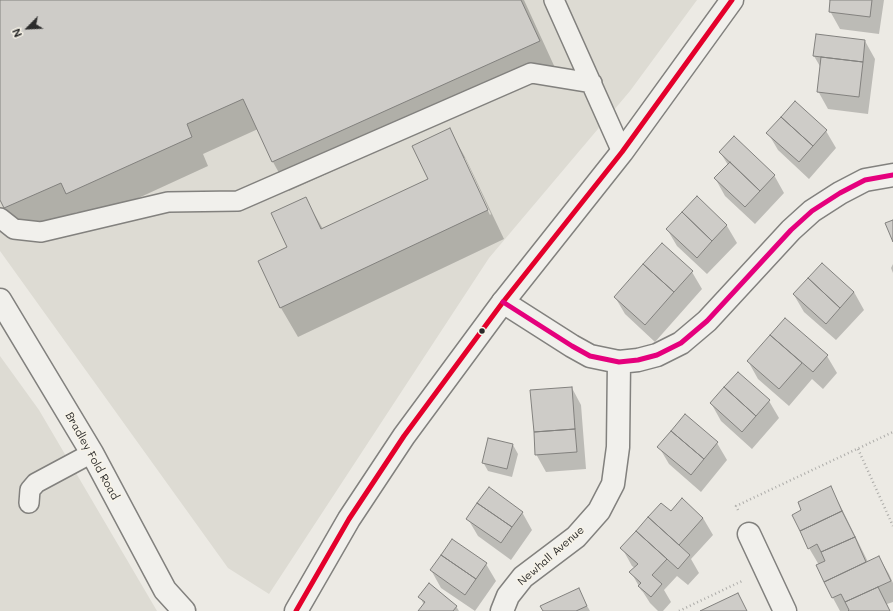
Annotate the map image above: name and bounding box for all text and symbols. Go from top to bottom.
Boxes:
north arrow [8,8,48,48]
text: N [8,26,25,40]
unlabelled marker [477,326,487,336]
street label: Bradley Fold Road [62,410,122,502]
street label: Newhall Avenue [515,524,587,588]

